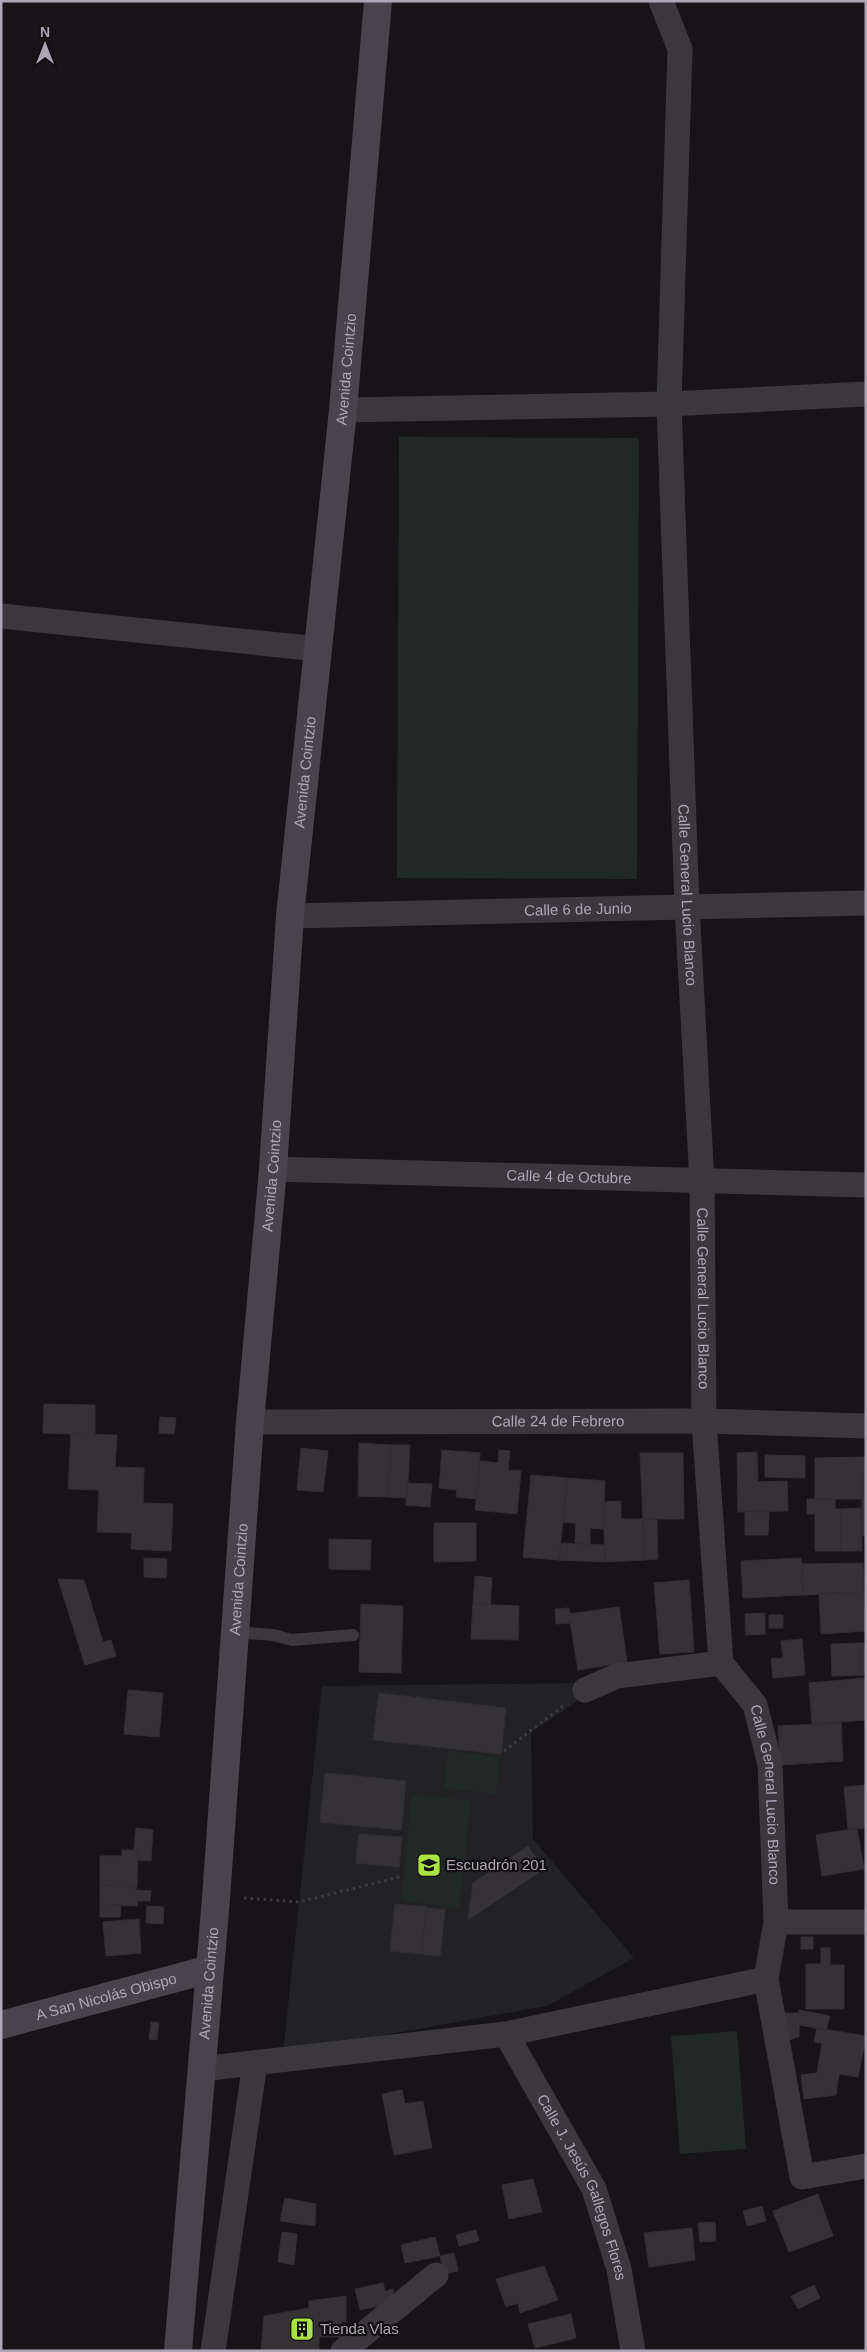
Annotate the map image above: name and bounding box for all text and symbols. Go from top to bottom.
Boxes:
north arrow [20,20,70,70]
text: N [40,24,50,40]
street label: Avenida Cointzio [332,313,359,426]
street label: Avenida Cointzio [290,715,319,829]
street label: Calle General Lucio Blanco [675,804,700,986]
street label: Calle 6 de Junio [524,899,632,919]
street label: Avenida Cointzio [258,1119,284,1232]
street label: Calle 4 de Octubre [506,1166,632,1187]
street label: Calle General Lucio Blanco [694,1207,713,1389]
street label: Calle 24 de Febrero [492,1412,624,1429]
street label: Avenida Cointzio [226,1523,251,1636]
street label: Calle General Lucio Blanco [747,1703,784,1885]
school or university icon: Escuadrón 201 [416,1852,442,1878]
place label: Escuadrón 201 [446,1856,547,1873]
street label: Avenida Cointzio [195,1927,222,2040]
street label: A San Nicolás Obispo [34,1969,178,2023]
street label: Calle J. Jesús Gallegos Flores [534,2091,630,2281]
building icon: Tienda Vlas [289,2316,315,2342]
place label: Tienda Vlas [320,2320,399,2337]

